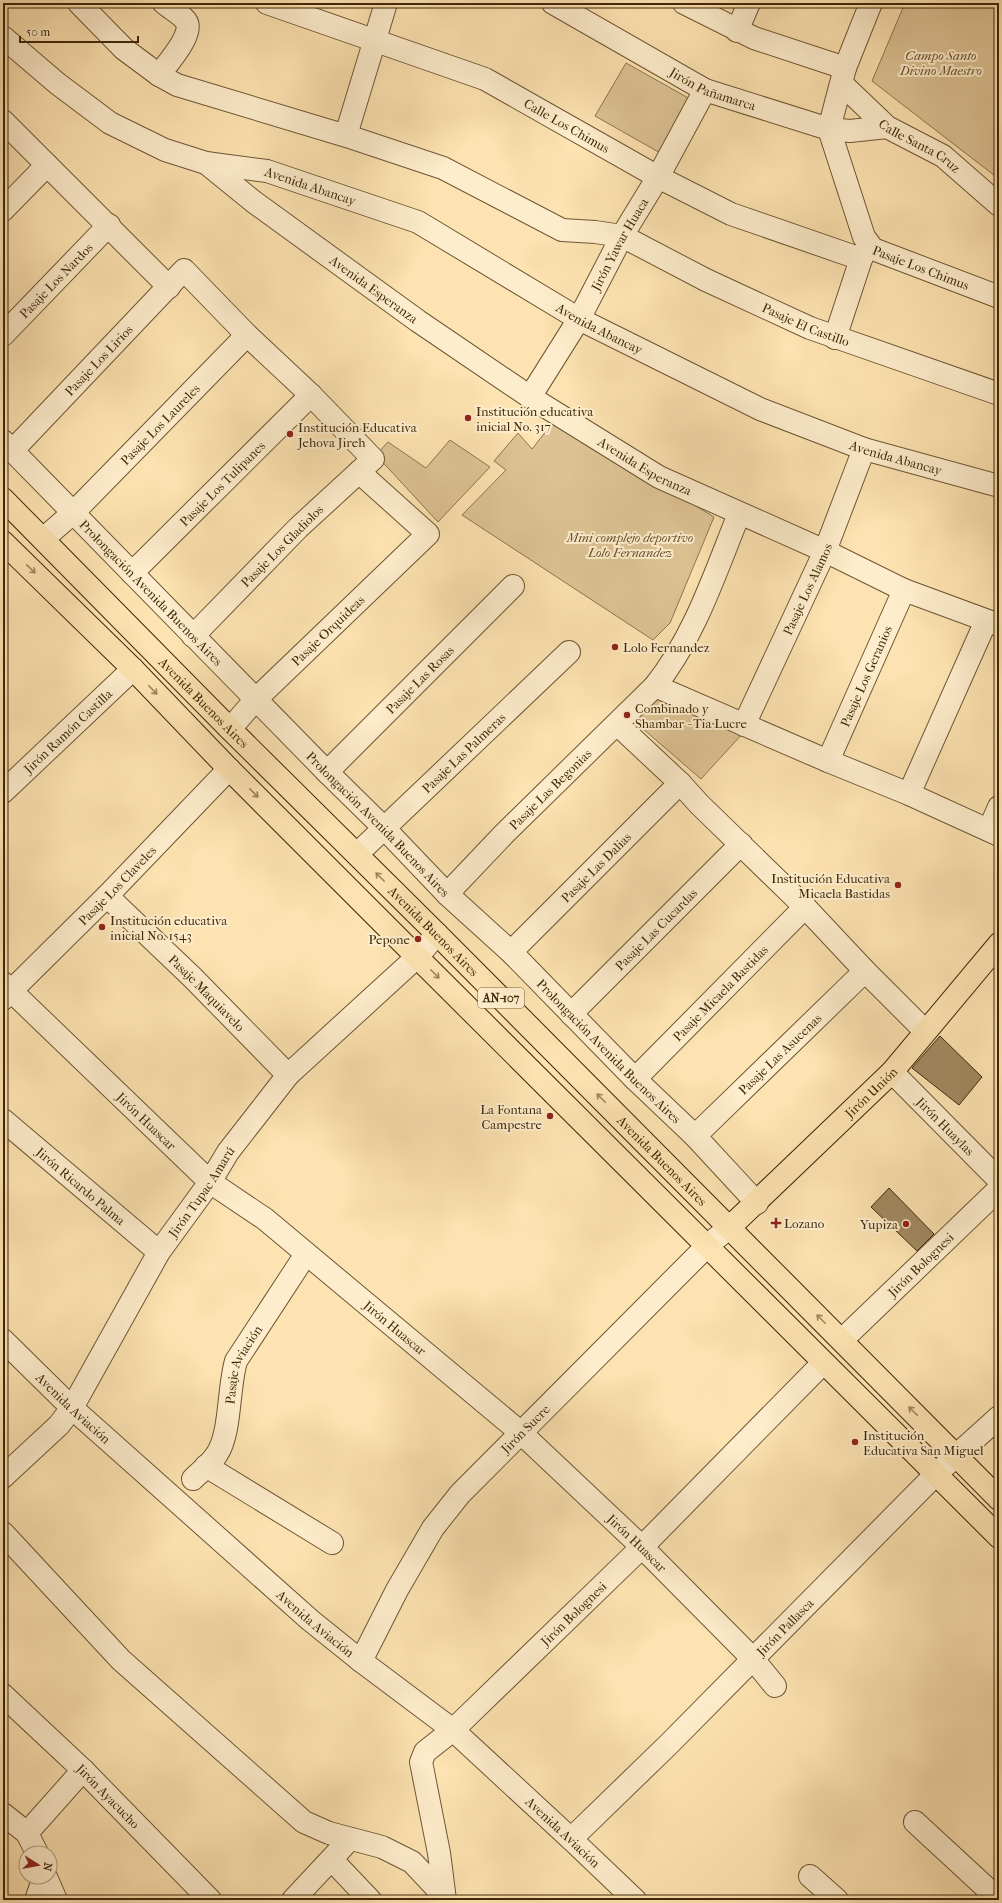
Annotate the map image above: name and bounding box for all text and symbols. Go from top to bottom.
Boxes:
scale bar [20,18,138,44]
text: 50 m [26,25,50,39]
park label: Campo Santo Divino Maestro [899,48,983,78]
street label: Jirón Pañamarca [666,63,759,113]
street label: Calle Los Chimus [521,95,613,156]
street label: Calle Santa Cruz [876,116,964,175]
street label: Avenida Abancay [262,163,359,208]
street label: Jirón Yawar Huaca [587,194,651,294]
street label: Pasaje Los Nardos [16,239,96,321]
street label: Pasaje Los Chimus [871,242,972,293]
street label: Avenida Esperanza [326,251,422,327]
street label: Avenida Abancay [553,299,646,357]
street label: Pasaje El Castillo [760,300,852,349]
street label: Pasaje Los Lirios [61,322,136,398]
street label: Pasaje Los Laureles [117,380,203,468]
place label: Institución educativa inicial No. 317 [476,404,594,434]
marker: Institución educativa inicial No. 317 [463,413,473,423]
place label: Institución Educativa Jehova Jireh [297,420,418,450]
marker: Institución Educativa Jehova Jireh [285,429,295,439]
street label: Avenida Esperanza [595,433,695,498]
street label: Avenida Abancay [847,436,945,478]
street label: Pasaje Los Tulipanes [176,438,268,529]
street label: Pasaje Los Gladiolos [238,502,326,590]
street label: Prolongación Avenida Buenos Aires [77,517,226,668]
park label: Mini complejo deportivo Lolo Fernandez [566,530,694,560]
street label: Pasaje Los Alamos [780,541,835,637]
one-way arrow [26,564,36,574]
street label: Pasaje Orquideas [288,592,367,669]
street label: Pasaje Los Geranios [837,623,895,729]
place label: Lolo Fernandez [623,640,710,655]
street label: Pasaje Las Rosas [382,642,457,717]
marker: Lolo Fernandez [610,642,620,652]
street label: Avenida Buenos Aires [155,654,252,751]
street label: Jirón Ramón Castilla [20,685,115,777]
one-way arrow [148,685,158,695]
place label: Combinado y Shambar - Tia Lucre [635,701,748,731]
street label: Pasaje Las Palmeras [419,709,508,796]
marker: Combinado y Shambar - Tia Lucre [622,710,632,720]
street label: Pasaje Las Begonias [506,745,594,833]
street label: Prolongación Avenida Buenos Aires [303,748,453,900]
one-way arrow [249,788,259,798]
street label: Pasaje Las Dalias [558,829,634,905]
street label: Pasaje Los Claveles [75,842,159,928]
place label: Institución Educativa Micaela Bastidas [771,871,891,901]
one-way arrow [375,872,385,882]
marker: Institución Educativa Micaela Bastidas [893,880,903,890]
street label: Avenida Buenos Aires [385,882,482,979]
street label: Pasaje Las Cucardas [612,885,700,973]
place label: Institución educativa inicial No. 1543 [110,913,228,943]
marker: Institución educativa inicial No. 1543 [97,922,107,932]
place label: Pepone [369,932,411,947]
marker: Pepone [413,934,423,944]
street label: Pasaje Micaela Bastidas [669,942,771,1044]
street label: Pasaje Maquiavelo [166,951,248,1034]
one-way arrow [430,969,439,979]
street label: Prolongación Avenida Buenos Aires [534,976,684,1126]
road number: AN-107 [478,988,524,1008]
street label: Pasaje Las Asucenas [735,1010,824,1097]
street label: Jirón Unión [841,1064,901,1121]
street label: Jirón Huascar [113,1088,180,1153]
one-way arrow [596,1093,606,1103]
street label: Jirón Huaylas [913,1093,978,1158]
place label: La Fontana Campestre [480,1102,543,1132]
marker: La Fontana Campestre [545,1111,555,1121]
street label: Avenida Buenos Aires [614,1112,710,1209]
street label: Jirón Ricardo Palma [33,1143,129,1228]
street label: Jirón Tupac Amarú [164,1143,238,1241]
place label: Lozano [784,1216,825,1231]
place label: Yupiza [859,1217,899,1232]
marker: Lozano [771,1218,781,1228]
marker: Yupiza [901,1219,911,1229]
street label: Jirón Bolognesi [884,1229,957,1300]
street label: Jirón Huascar [360,1297,430,1358]
one-way arrow [816,1314,826,1324]
street label: Pasaje Aviación [222,1322,265,1405]
street label: Avenida Aviación [33,1369,114,1447]
street label: Jirón Sucre [497,1401,553,1457]
one-way arrow [908,1406,918,1416]
place label: Institución Educativa San Miguel [863,1428,984,1458]
marker: Institución Educativa San Miguel [850,1437,860,1447]
street label: Jirón Huascar [604,1510,670,1575]
street label: Jirón Bolognesi [537,1578,609,1649]
street label: Avenida Aviación [273,1586,357,1660]
street label: Jirón Pallasca [752,1595,817,1659]
street label: Jirón Ayacucho [73,1760,143,1832]
street label: Avenida Aviación [522,1793,604,1871]
north arrow [18,1845,58,1885]
text: N [40,1861,55,1873]

